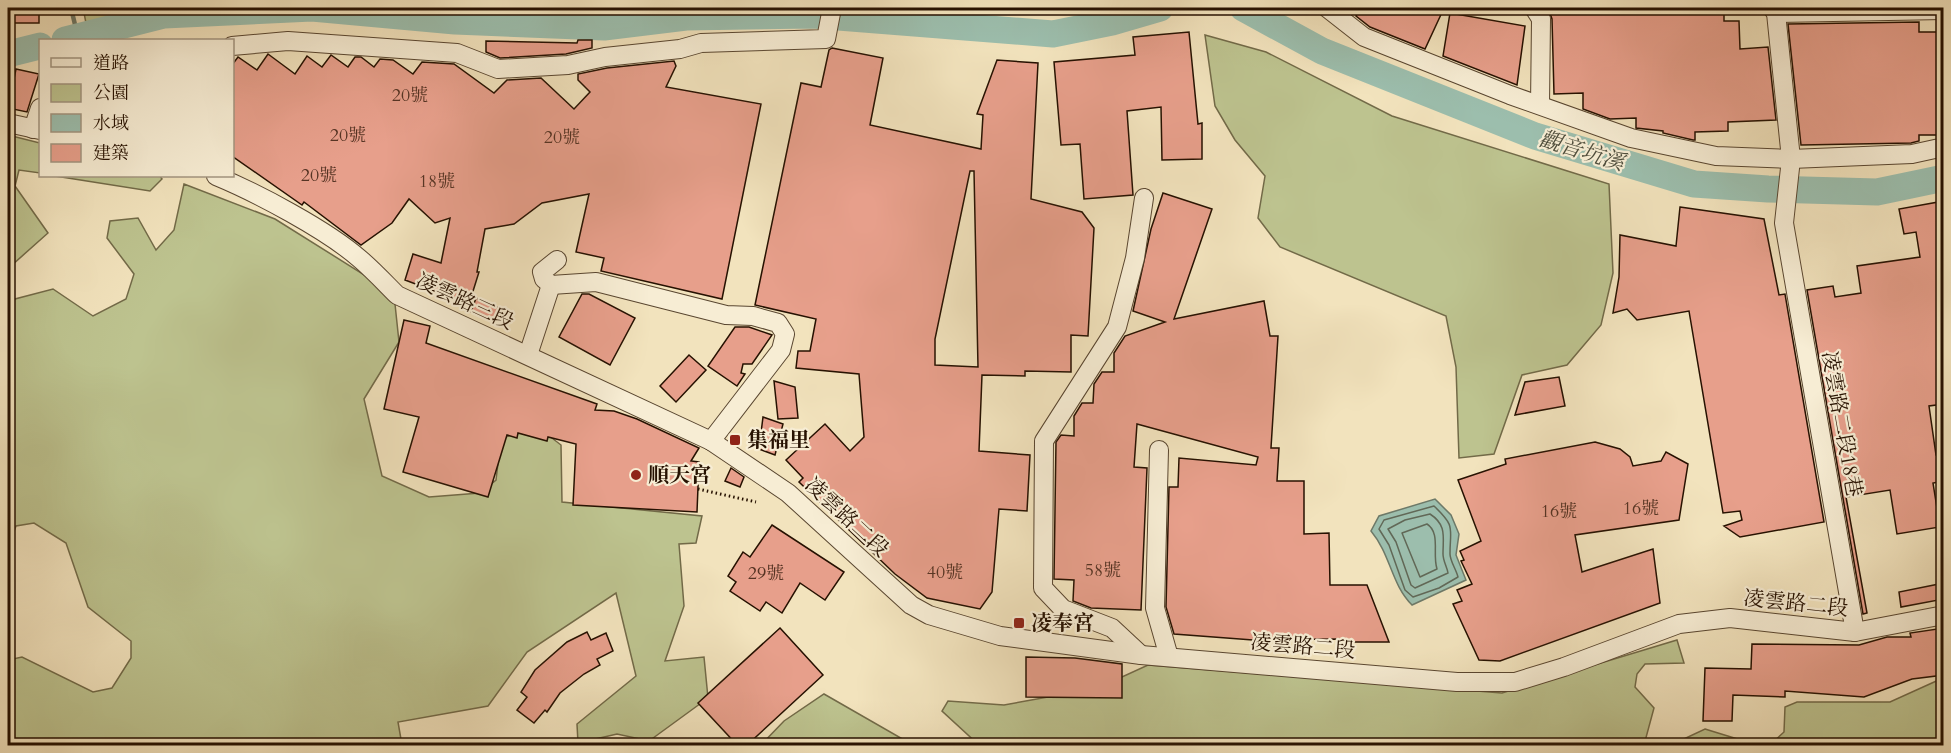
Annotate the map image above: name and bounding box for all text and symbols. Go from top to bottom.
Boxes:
legend [39,39,234,177]
text: 道路 [93,51,129,76]
text: 公園 [93,81,129,106]
house number: 20號 [392,83,428,108]
text: 水域 [93,111,129,136]
house number: 20號 [330,123,366,148]
water label: 觀音坑溪 [1535,124,1630,179]
house number: 20號 [544,125,580,150]
text: 建築 [93,141,129,166]
house number: 20號 [301,163,337,188]
house number: 18號 [419,169,455,194]
street label: 凌雲路三段 [411,266,518,337]
street label: 凌雲路二段18巷 [1814,349,1869,499]
place label: 集福里 [747,426,810,455]
marker: 集福里 [728,433,742,447]
place label: 順天宮 [648,461,711,490]
marker: 順天宮 [629,468,643,482]
street label: 凌雲路二段 [798,471,895,564]
house number: 16號 [1623,496,1659,521]
house number: 16號 [1541,499,1577,524]
house number: 58號 [1085,558,1121,583]
house number: 40號 [927,560,963,585]
house number: 29號 [748,561,784,586]
street label: 凌雲路二段 [1742,584,1850,623]
place label: 凌奉宮 [1031,609,1094,638]
marker: 凌奉宮 [1012,616,1026,630]
street label: 凌雲路二段 [1249,627,1357,666]

